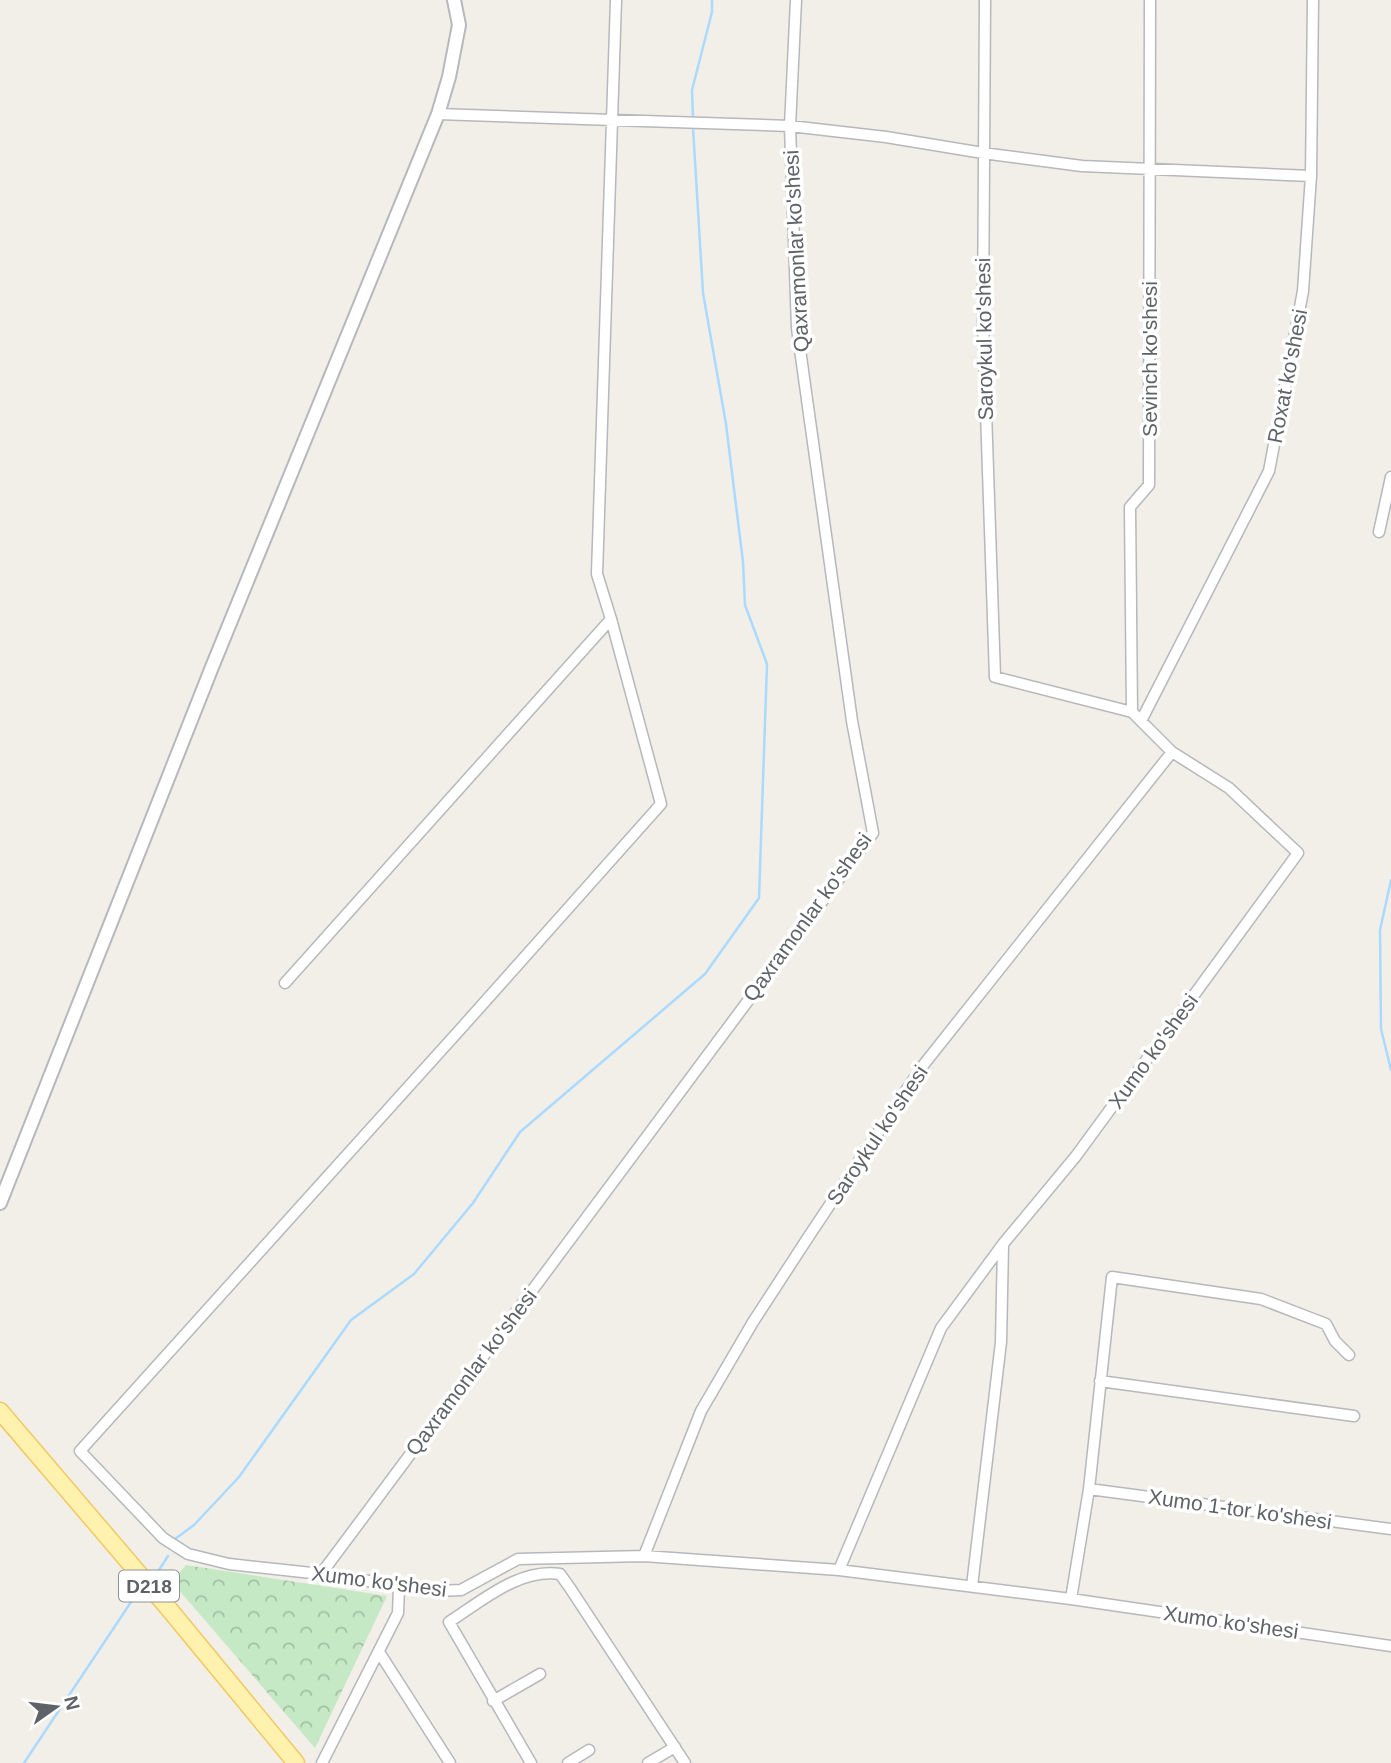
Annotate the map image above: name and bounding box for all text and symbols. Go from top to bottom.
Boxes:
street label: Qaxramonlar ko'shesi [779,149,813,353]
street label: Saroykul ko'shesi [971,257,997,421]
street label: Sevinch ko'shesi [1138,281,1161,437]
street label: Roxat ko'shesi [1263,307,1311,445]
street label: Qaxramonlar ko'shesi [738,828,876,1006]
street label: Xumo ko'shesi [1104,989,1202,1113]
street label: Saroykul ko'shesi [822,1061,932,1209]
street label: Qaxramonlar ko'shesi [401,1284,541,1460]
street label: Xumo 1-tor ko'shesi [1147,1485,1333,1533]
street label: Xumo ko'shesi [310,1561,448,1601]
road number: D218 [119,1570,179,1602]
street label: Xumo ko'shesi [1162,1601,1300,1643]
north arrow [21,1672,91,1742]
text: N [60,1694,84,1712]

